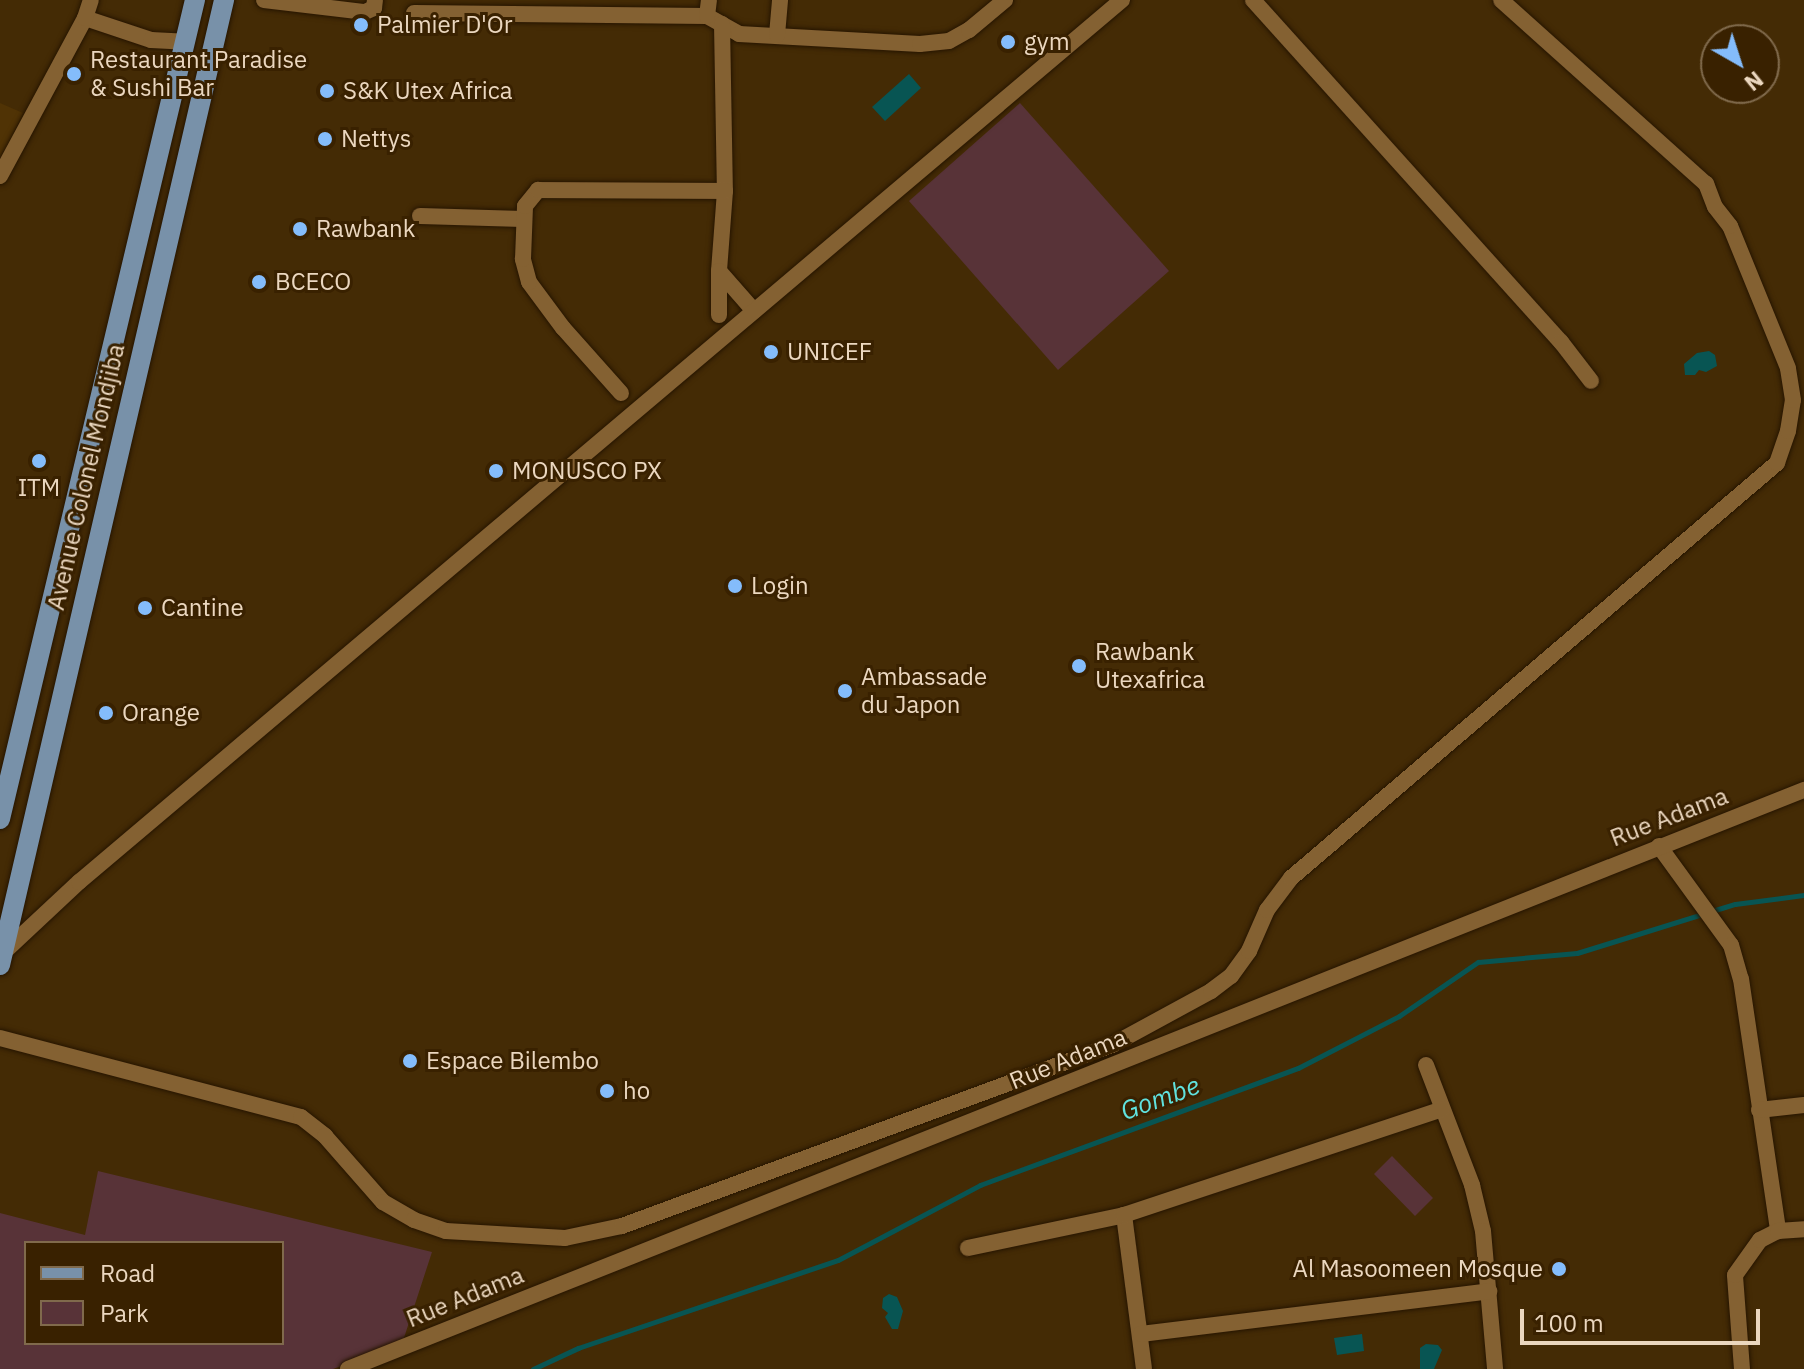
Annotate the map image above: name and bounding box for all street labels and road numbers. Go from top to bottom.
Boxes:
street label: Avenue Colonel Mondjiba [41,341,131,613]
street label: Rue Adama [1606,781,1732,853]
street label: Rue Adama [1005,1022,1131,1096]
street label: Rue Adama [402,1260,528,1334]

